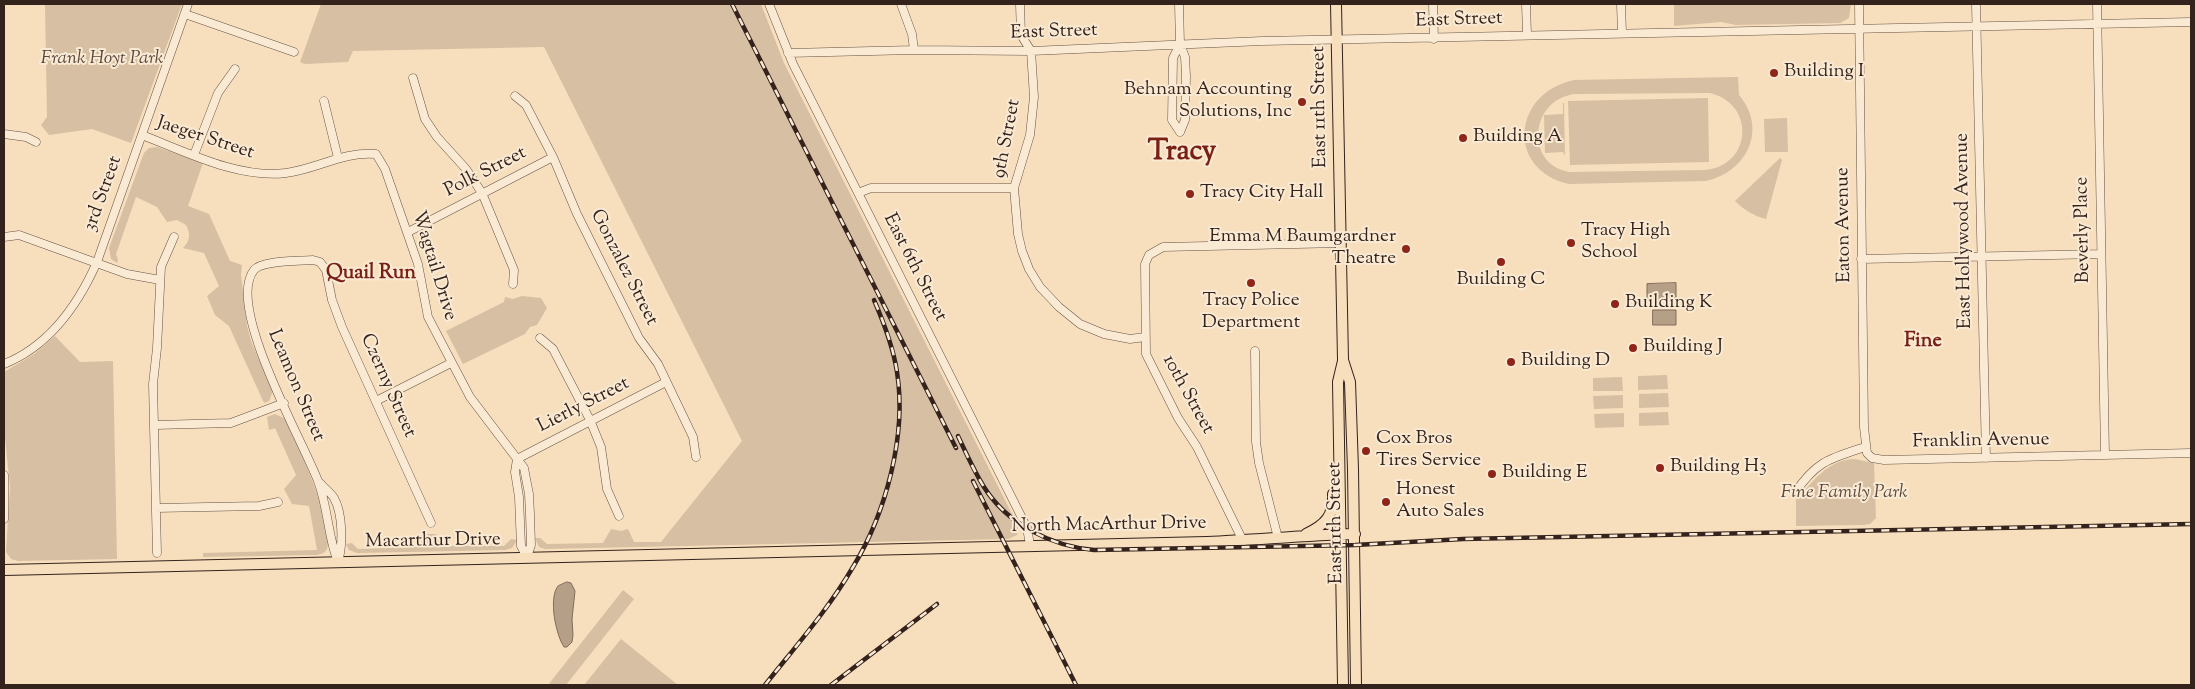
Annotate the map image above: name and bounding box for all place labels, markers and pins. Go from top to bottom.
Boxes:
place label: Building I [1784,62,1864,84]
marker: Building I [1768,67,1780,79]
place label: Behnam Accounting Solutions, Inc [1124,80,1292,124]
marker: Behnam Accounting Solutions, Inc [1296,96,1308,108]
place label: Building A [1473,127,1562,149]
marker: Building A [1457,132,1469,144]
place label: Tracy City Hall [1200,183,1324,205]
marker: Tracy City Hall [1184,188,1196,200]
place label: Tracy High School [1581,221,1671,265]
place label: Emma M Baumgardner Theatre [1209,227,1396,271]
marker: Tracy High School [1565,237,1577,249]
marker: Emma M Baumgardner Theatre [1400,243,1412,255]
marker: Building C [1495,256,1507,268]
place label: Building C [1456,270,1546,292]
marker: Tracy Police Department [1245,277,1257,289]
place label: Tracy Police Department [1202,291,1300,335]
place label: Building K [1625,293,1713,315]
marker: Building K [1609,298,1621,310]
place label: Building J [1643,337,1722,359]
marker: Building J [1627,342,1639,354]
place label: Building D [1521,351,1610,373]
marker: Building D [1505,356,1517,368]
place label: Cox Bros Tires Service [1376,429,1481,473]
marker: Cox Bros Tires Service [1360,445,1372,457]
place label: Building H3 [1670,457,1767,479]
marker: Building H3 [1654,462,1666,474]
place label: Building E [1502,463,1587,485]
marker: Building E [1486,468,1498,480]
place label: Honest Auto Sales [1396,480,1484,524]
marker: Honest Auto Sales [1380,496,1392,508]

